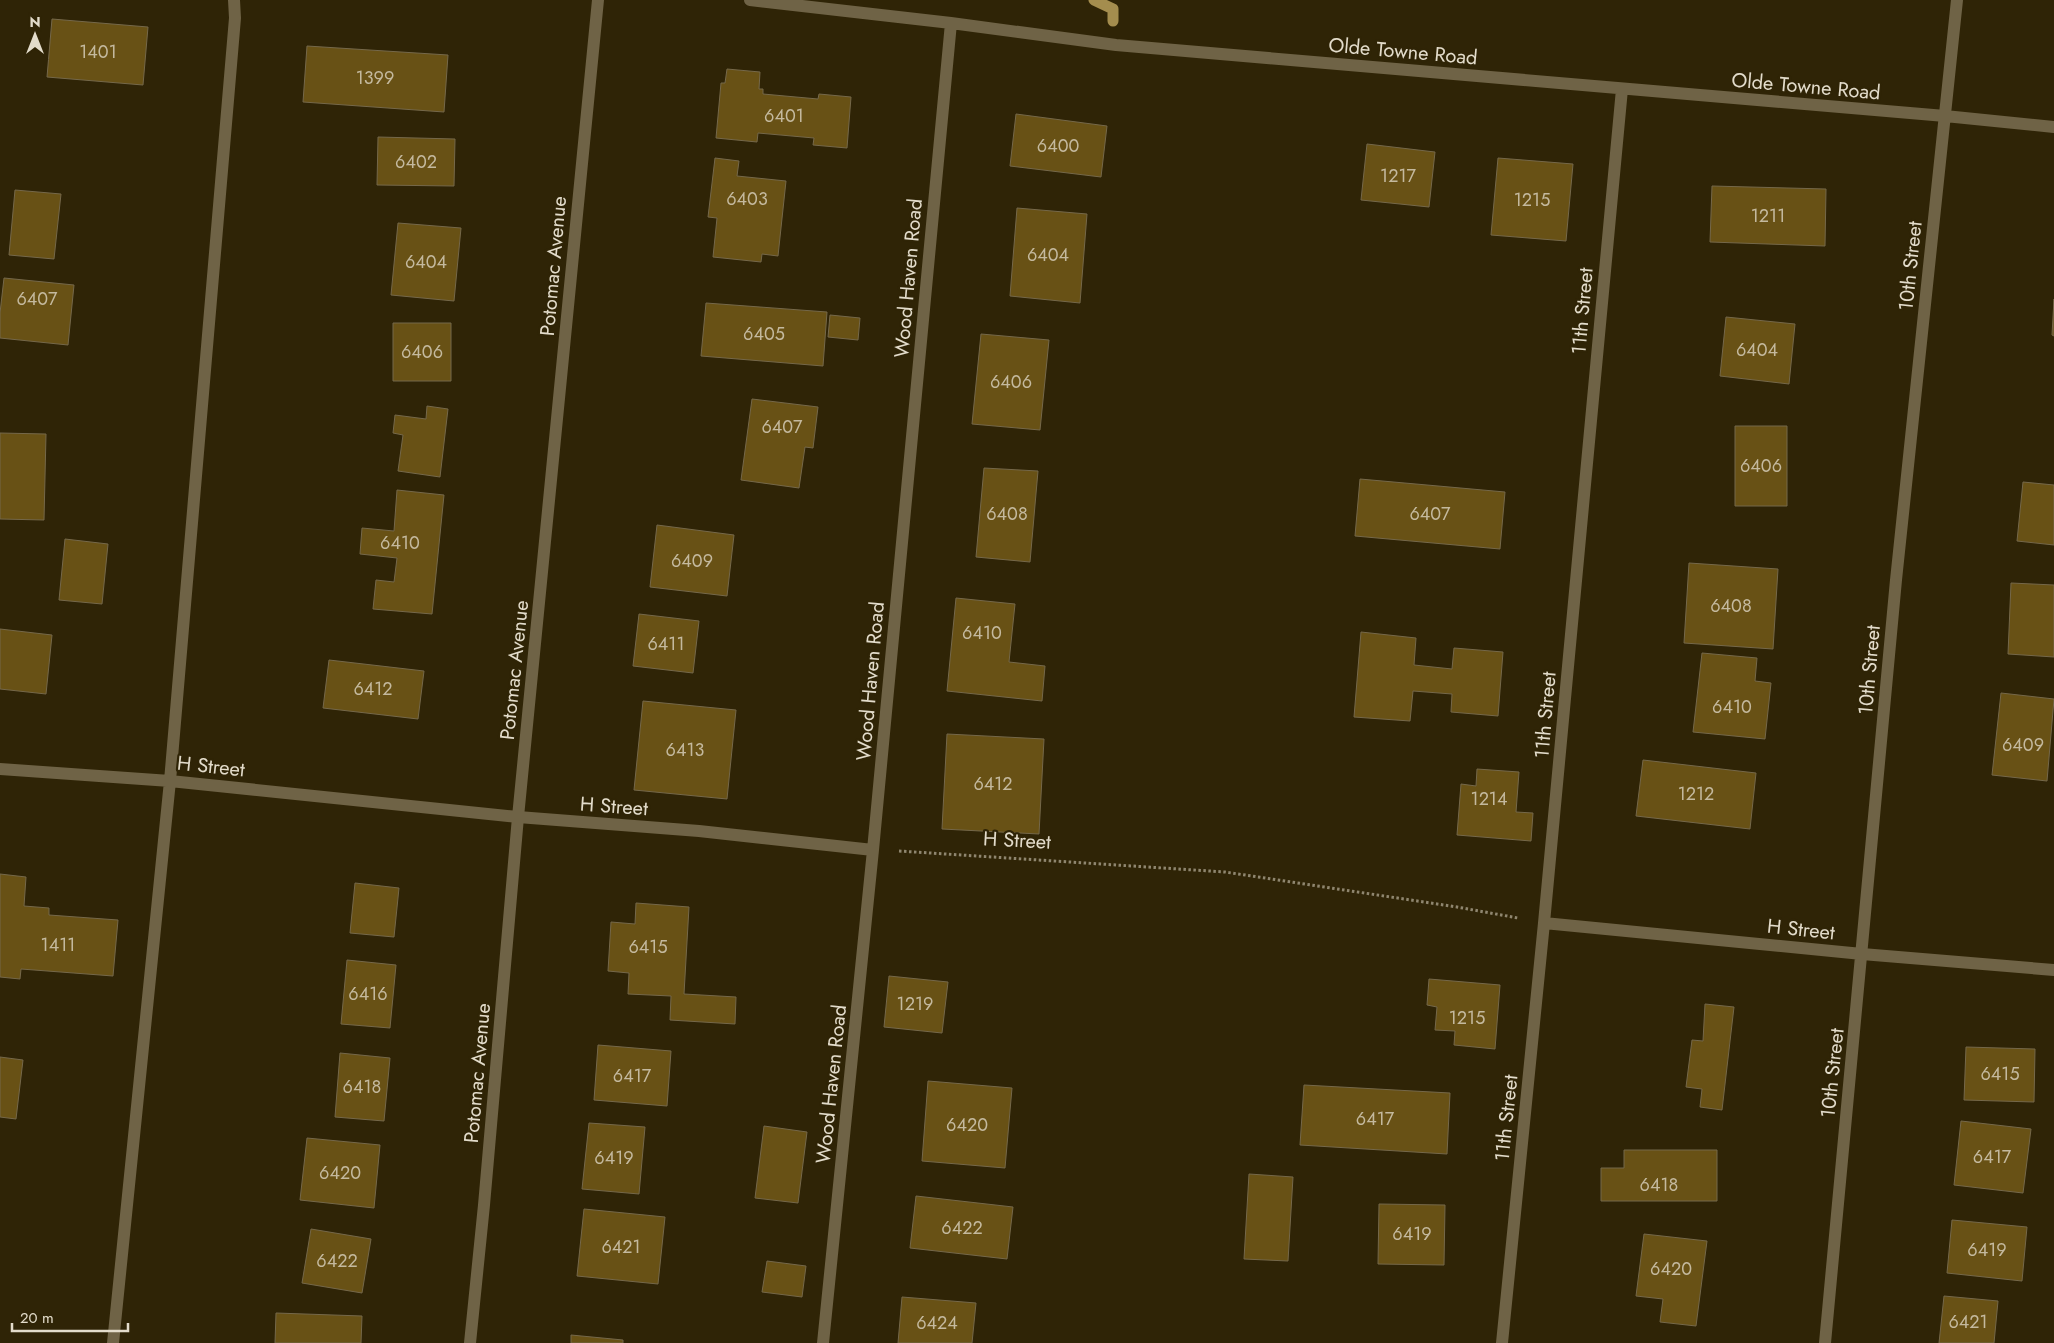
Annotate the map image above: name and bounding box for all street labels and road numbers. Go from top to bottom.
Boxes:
street label: Olde Towne Road [1327,31,1479,72]
street label: Olde Towne Road [1730,66,1882,107]
street label: Potomac Avenue [533,195,574,337]
street label: Wood Haven Road [887,197,930,359]
street label: 10th Street [1891,220,1930,312]
street label: 11th Street [1564,266,1601,356]
street label: Potomac Avenue [493,599,536,741]
street label: Wood Haven Road [849,600,892,762]
street label: 10th Street [1851,624,1888,716]
street label: 11th Street [1527,670,1564,760]
street label: H Street [176,749,246,784]
street label: H Street [579,790,649,823]
street label: H Street [982,824,1052,857]
street label: H Street [1766,912,1836,947]
street label: Potomac Avenue [457,1002,498,1144]
street label: Wood Haven Road [809,1003,854,1165]
street label: 10th Street [1813,1027,1852,1119]
street label: 11th Street [1488,1073,1525,1163]

